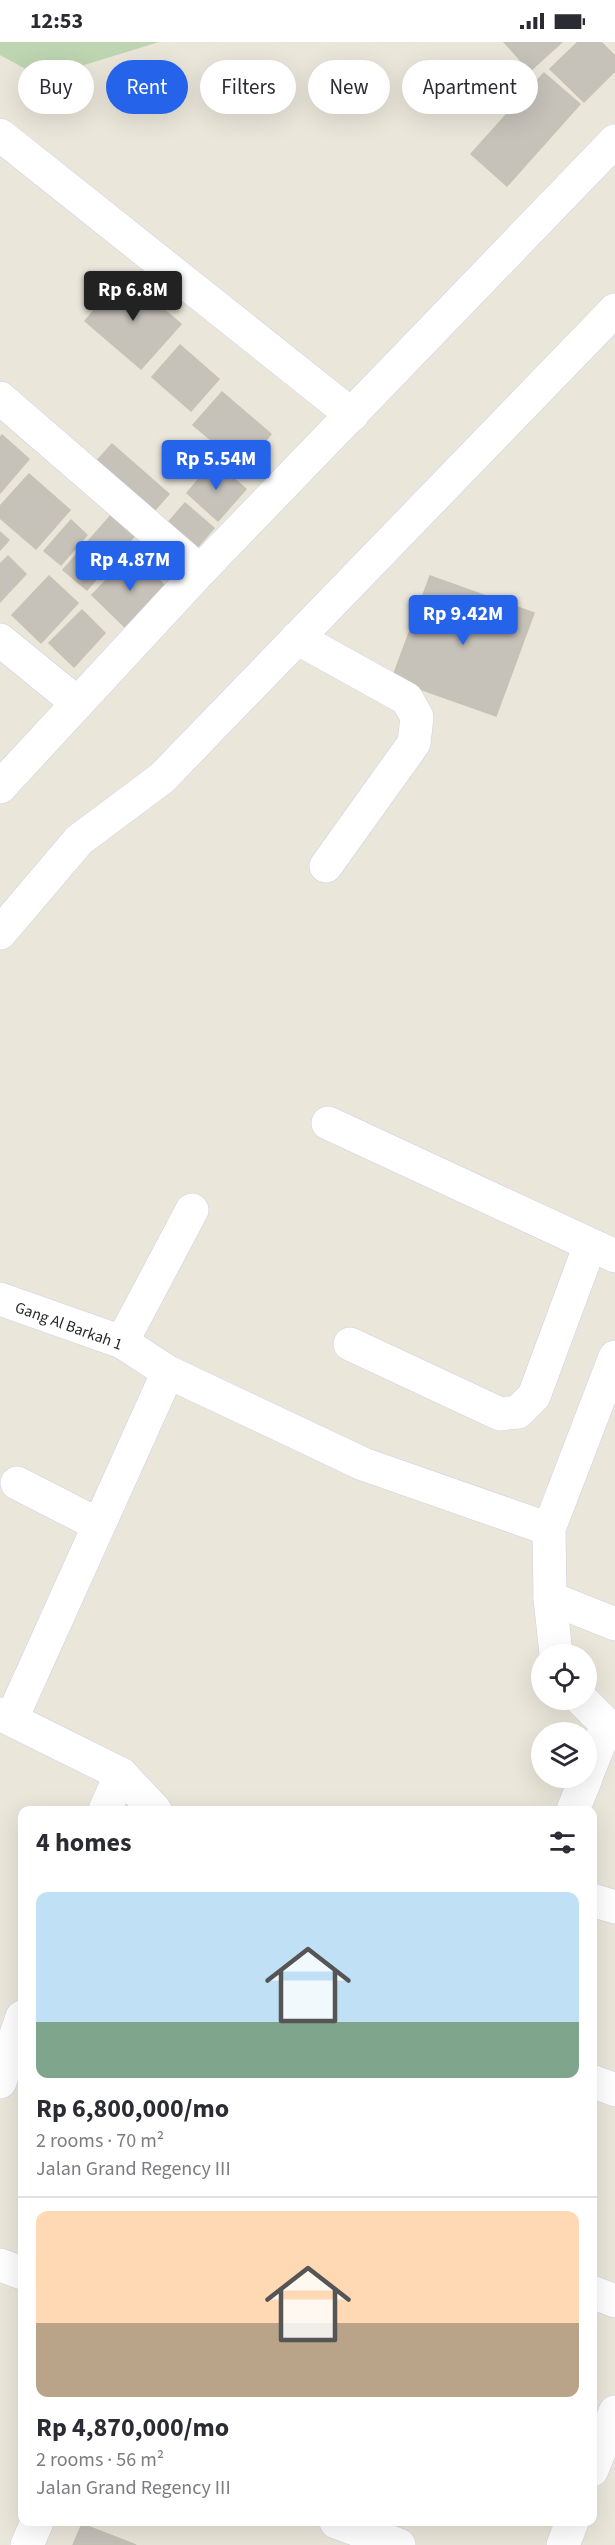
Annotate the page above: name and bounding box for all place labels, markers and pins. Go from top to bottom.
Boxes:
pin: Rp 6.8M [78,271,188,322]
pin: Rp 5.54M [154,440,278,491]
pin: Rp 4.87M [68,541,192,592]
pin: Rp 9.42M [401,595,525,646]

